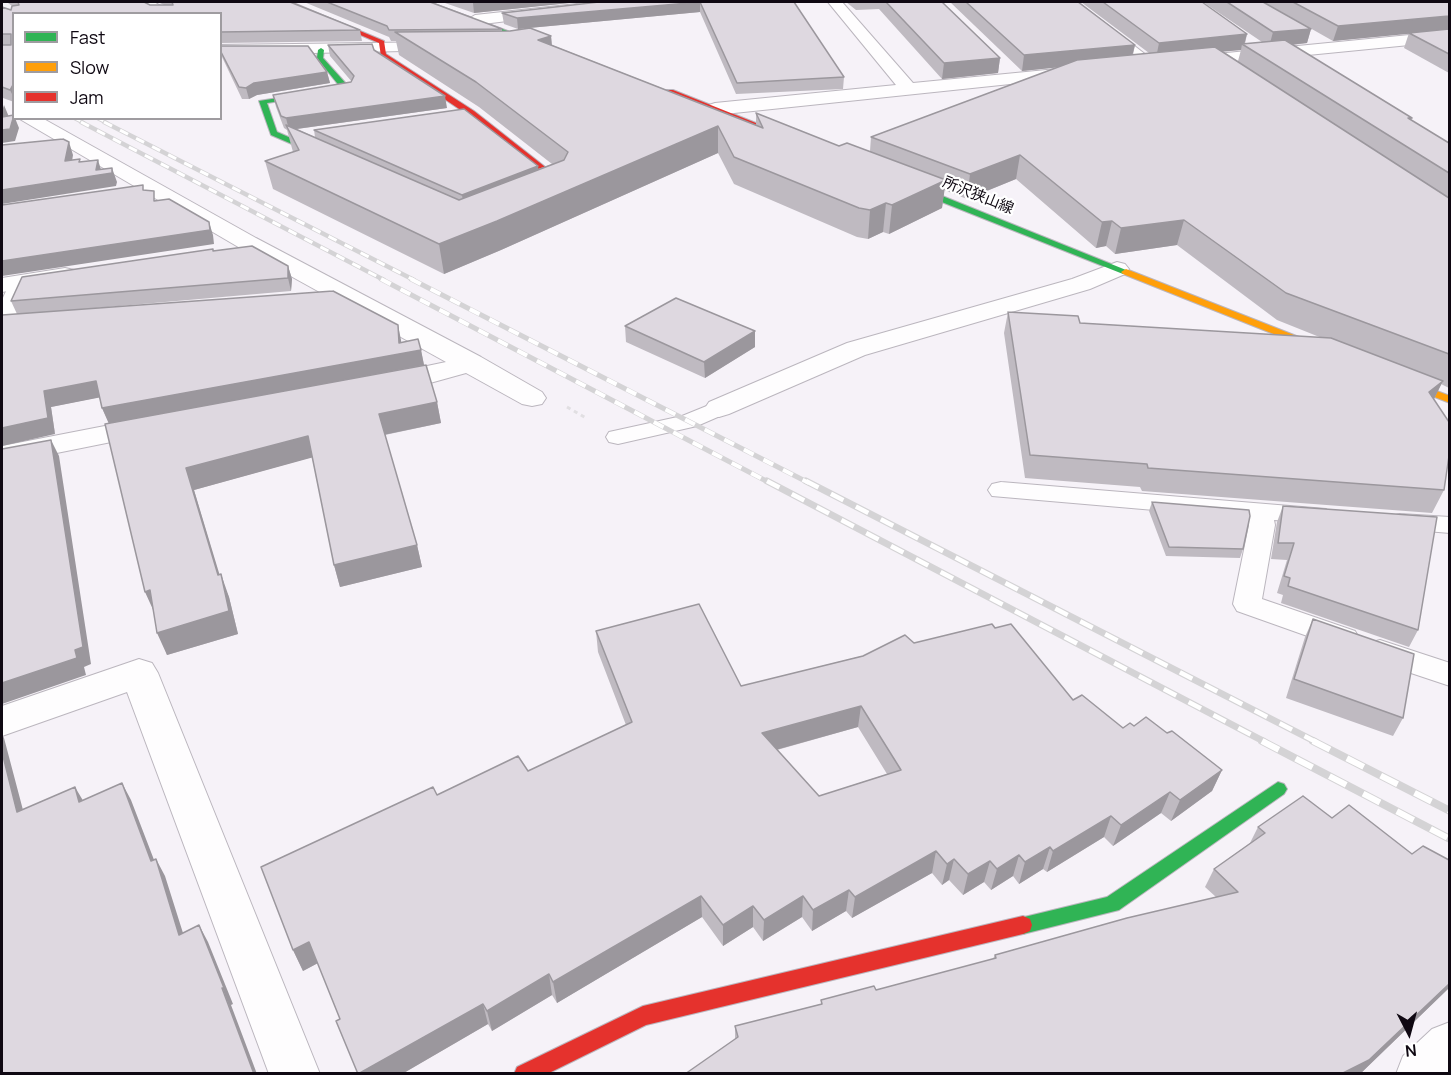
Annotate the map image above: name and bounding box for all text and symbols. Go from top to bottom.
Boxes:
legend [12,12,222,120]
text: Fast [70,25,105,49]
text: Slow [70,55,109,79]
text: Jam [70,85,104,109]
street label: 所沢狭山線 [940,174,1016,218]
north arrow [1379,1003,1439,1063]
text: N [1404,1039,1418,1062]

